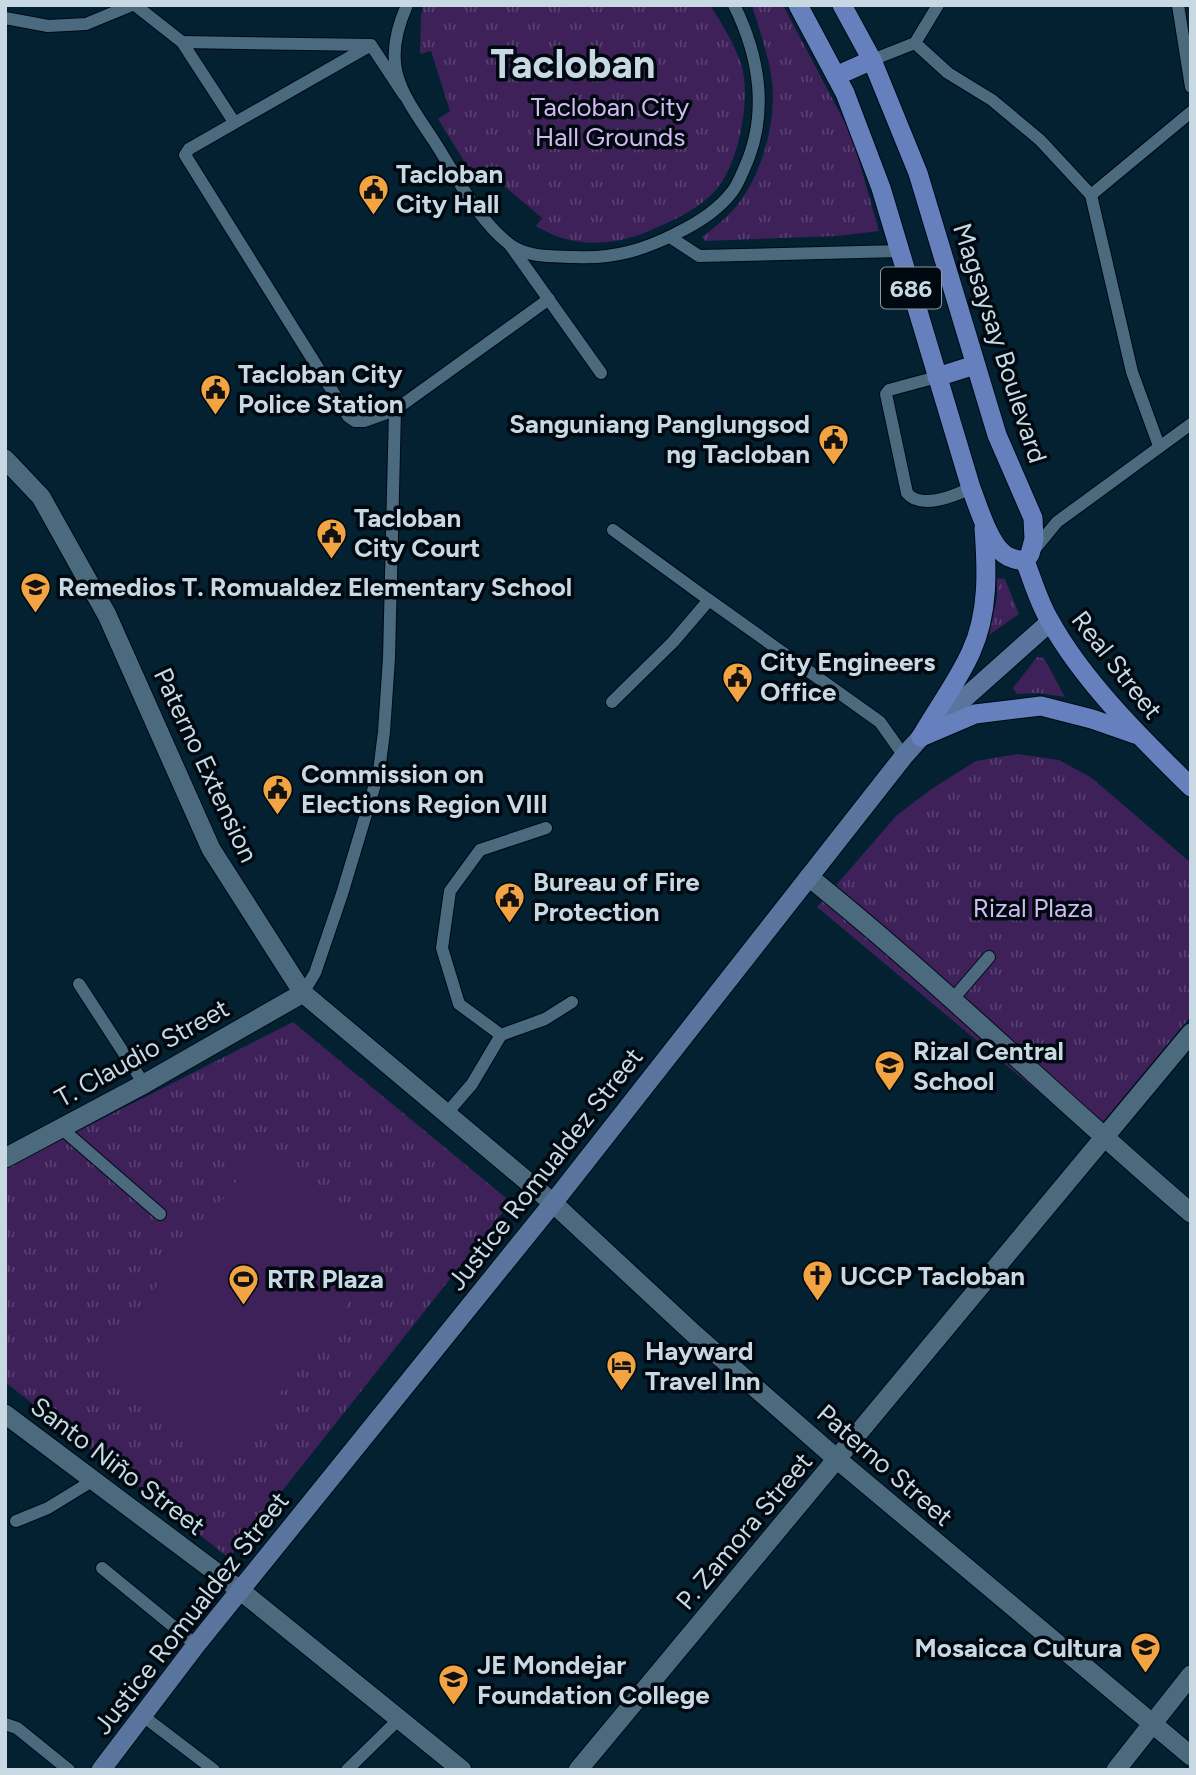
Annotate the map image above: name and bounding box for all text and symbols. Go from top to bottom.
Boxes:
district label: Tacloban [491,40,655,88]
park label: Tacloban City Hall Grounds [531,91,690,153]
place label: Tacloban City Hall [396,158,503,220]
public building icon: Tacloban City Hall [356,172,390,216]
street label: Magsaysay Boulevard [946,219,1054,467]
road number: 686 [881,268,941,309]
place label: Tacloban City Police Station [238,358,404,420]
public building icon: Tacloban City Police Station [198,372,232,416]
place label: Sanguniang Panglungsod ng Tacloban [509,408,810,470]
public building icon: Sanguniang Panglungsod ng Tacloban [816,422,850,466]
place label: Tacloban City Court [354,502,480,564]
public building icon: Tacloban City Court [314,516,348,560]
school or university icon: Remedios T. Romualdez Elementary School [18,570,52,614]
place label: Remedios T. Romualdez Elementary School [58,571,572,603]
street label: Real Street [1065,604,1169,726]
place label: City Engineers Office [760,646,935,708]
public building icon: City Engineers Office [720,660,754,704]
street label: Paterno Extension [147,663,265,867]
place label: Commission on Elections Region VIII [301,758,548,820]
public building icon: Commission on Elections Region VIII [261,772,295,816]
place label: Bureau of Fire Protection [533,866,700,928]
public building icon: Bureau of Fire Protection [493,880,527,924]
park label: Rizal Plaza [973,892,1093,924]
street label: T. Claudio Street [49,992,235,1114]
place label: Rizal Central School [913,1035,1064,1097]
street label: Justice Romualdez Street [440,1041,650,1297]
school or university icon: Rizal Central School [873,1049,907,1093]
church icon: UCCP Tacloban [800,1259,834,1303]
place label: UCCP Tacloban [840,1260,1025,1292]
sports icon: RTR Plaza [227,1262,261,1306]
place label: RTR Plaza [267,1263,384,1295]
place label: Hayward Travel Inn [645,1335,761,1397]
hotel icon: Hayward Travel Inn [605,1349,639,1393]
street label: Santo Niño Street [25,1390,212,1542]
street label: Paterno Street [810,1397,960,1533]
street label: P. Zamora Street [669,1446,819,1616]
street label: Justice Romualdez Street [86,1485,296,1741]
school or university icon: Mosaicca Cultura [1128,1631,1162,1675]
place label: Mosaicca Cultura [914,1632,1122,1664]
place label: JE Mondejar Foundation College [477,1649,710,1711]
school or university icon: JE Mondejar Foundation College [437,1663,471,1707]

